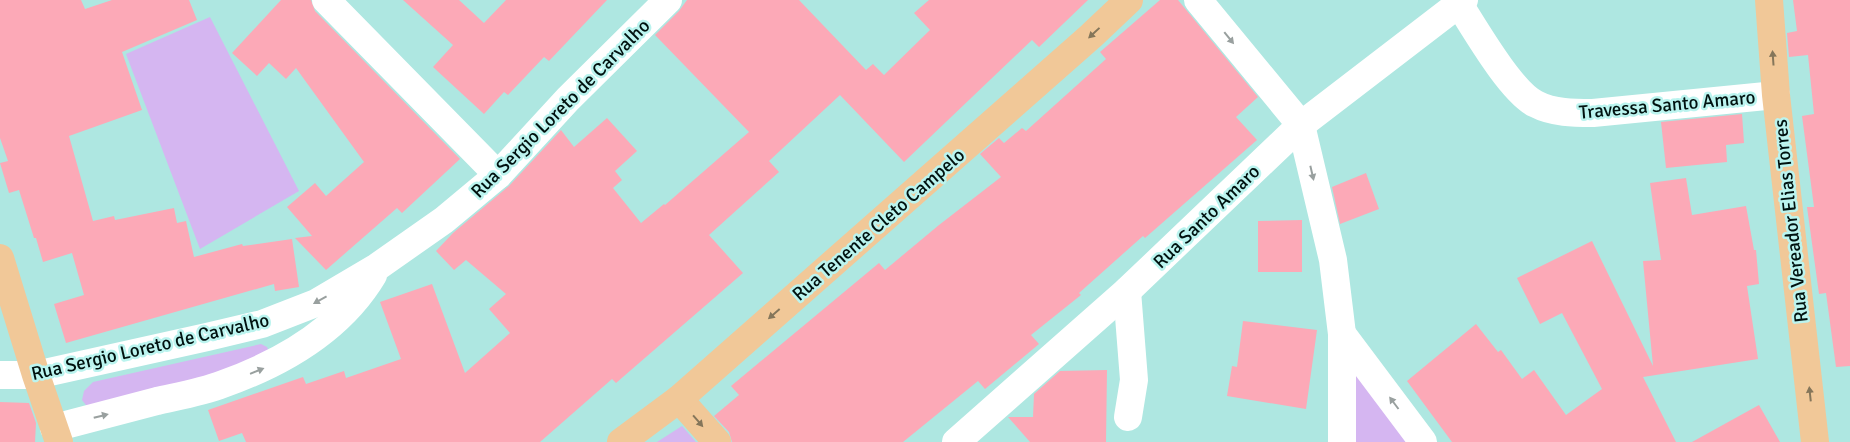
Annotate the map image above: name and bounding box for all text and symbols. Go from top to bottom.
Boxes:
street label: Rua Sergio Loreto de Carvalho [466,14,655,203]
one-way arrow [1088,27,1100,39]
one-way arrow [1223,31,1235,43]
one-way arrow [1769,50,1777,66]
street label: Travessa Santo Amaro [1578,85,1756,125]
street label: Rua Vereador Elias Torres [1768,118,1814,324]
street label: Rua Tenente Cleto Campelo [787,143,970,306]
street label: Rua Santo Amaro [1148,160,1265,274]
one-way arrow [1309,165,1317,180]
one-way arrow [313,296,327,304]
street label: Rua Sergio Loreto de Carvalho [29,308,272,386]
one-way arrow [768,308,781,319]
one-way arrow [250,366,264,374]
one-way arrow [1806,385,1814,401]
one-way arrow [1389,396,1399,410]
one-way arrow [94,412,109,420]
one-way arrow [692,414,704,426]

